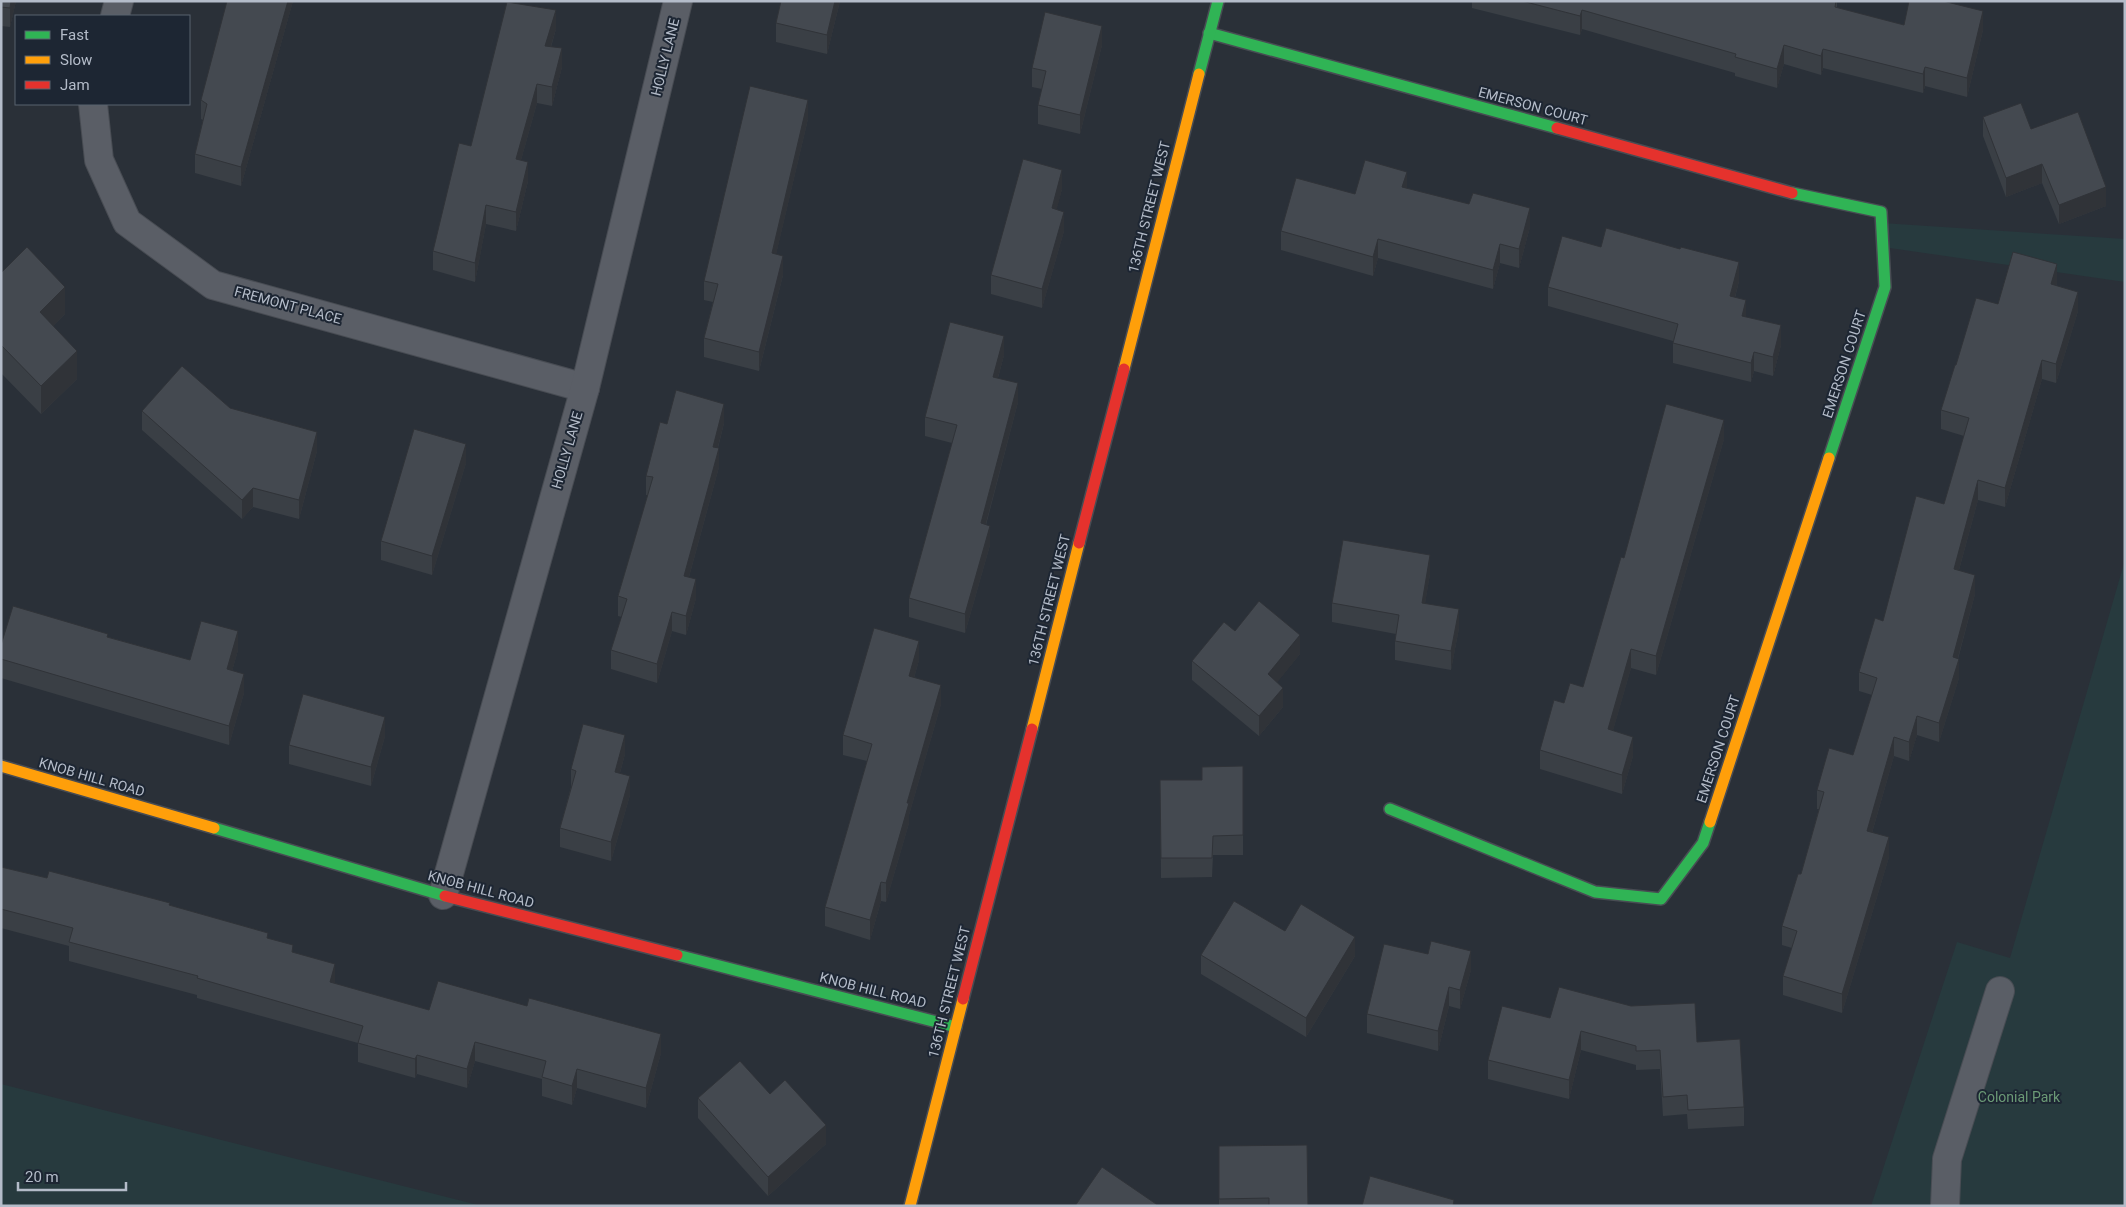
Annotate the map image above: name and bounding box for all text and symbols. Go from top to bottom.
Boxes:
legend [15,15,190,105]
street label: HOLLY LANE [648,16,682,98]
text: Fast [60,26,89,44]
text: Slow [60,51,92,69]
text: Jam [60,76,90,94]
street label: EMERSON COURT [1477,84,1590,128]
street label: 136TH STREET WEST [1125,139,1173,275]
street label: FREMONT PLACE [233,283,343,327]
street label: EMERSON COURT [1819,307,1869,420]
street label: HOLLY LANE [548,409,586,491]
street label: 136TH STREET WEST [1025,532,1073,668]
street label: EMERSON COURT [1693,692,1743,805]
street label: KNOB HILL ROAD [37,754,147,800]
street label: KNOB HILL ROAD [426,867,536,911]
street label: 136TH STREET WEST [925,924,973,1060]
street label: KNOB HILL ROAD [818,969,928,1011]
park label: Colonial Park [1978,1089,2061,1105]
scale bar [18,1160,125,1192]
text: 20 m [25,1168,59,1186]

